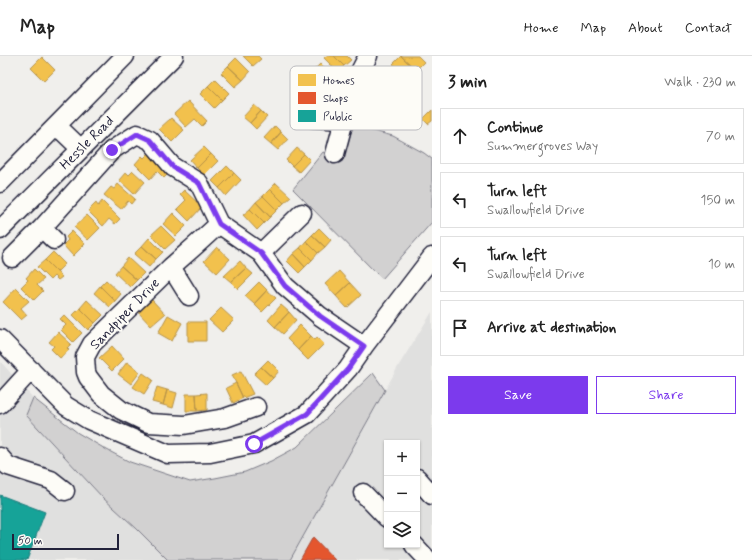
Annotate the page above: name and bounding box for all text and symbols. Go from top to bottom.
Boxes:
text: Map [20,15,55,40]
text: Home [524,19,558,37]
text: Map [580,19,606,37]
text: About [628,19,663,37]
text: Contact [685,19,732,37]
legend [290,66,422,130]
text: 3 min [448,71,487,93]
text: Homes [323,74,355,88]
text: Walk · 230 m [664,74,736,91]
text: Shops [323,92,348,106]
text: Public [323,110,353,124]
street label: Hessle Road [56,112,118,174]
text: Continue [487,118,543,138]
icon: ahead [449,125,471,147]
text: 70 m [706,128,735,145]
text: Summergroves Way [487,138,598,155]
route end [103,141,121,159]
text: Turn left [487,182,547,202]
icon: left [449,189,471,211]
text: 150 m [701,192,735,209]
text: Swallowfield Drive [487,202,585,219]
text: Turn left [487,246,547,266]
icon: left [449,253,471,275]
text: 10 m [708,256,735,273]
text: Swallowfield Drive [487,266,585,283]
street label: Sandpiper Drive [86,274,164,354]
icon: arrive [449,317,471,339]
text: Arrive at destination [487,318,616,338]
button: Save [448,376,588,414]
button: Share [596,376,736,414]
route start [245,435,263,453]
map controls [384,440,420,548]
button: + [384,440,420,476]
button: − [384,476,420,512]
button: layers [384,512,420,548]
scale bar [12,532,119,551]
text: 50 m [18,534,43,548]

